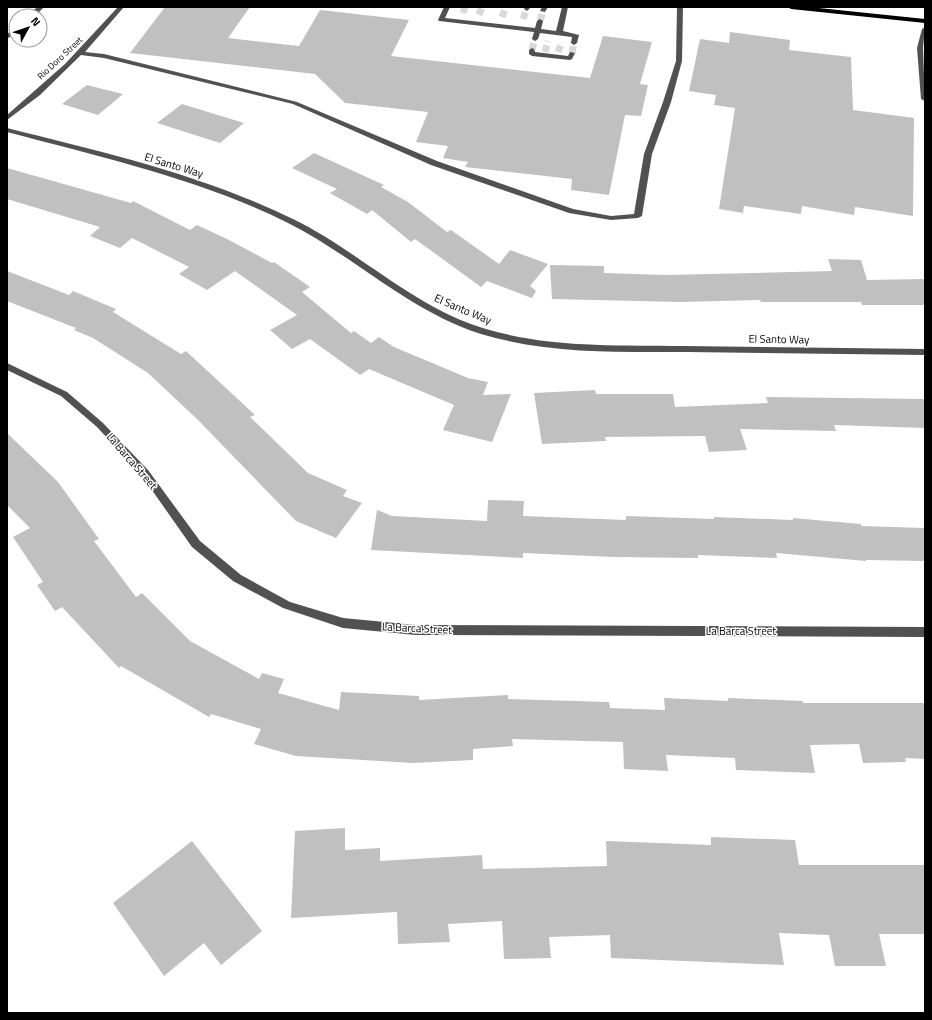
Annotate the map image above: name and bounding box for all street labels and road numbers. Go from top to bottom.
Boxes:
street label: Rio Doro Street [34,33,86,82]
street label: El Santo Way [143,148,206,182]
street label: El Santo Way [432,290,495,329]
street label: El Santo Way [748,330,810,348]
street label: La Barca Street [103,429,161,493]
street label: La Barca Street [381,618,453,638]
street label: La Barca Street [706,623,776,639]

